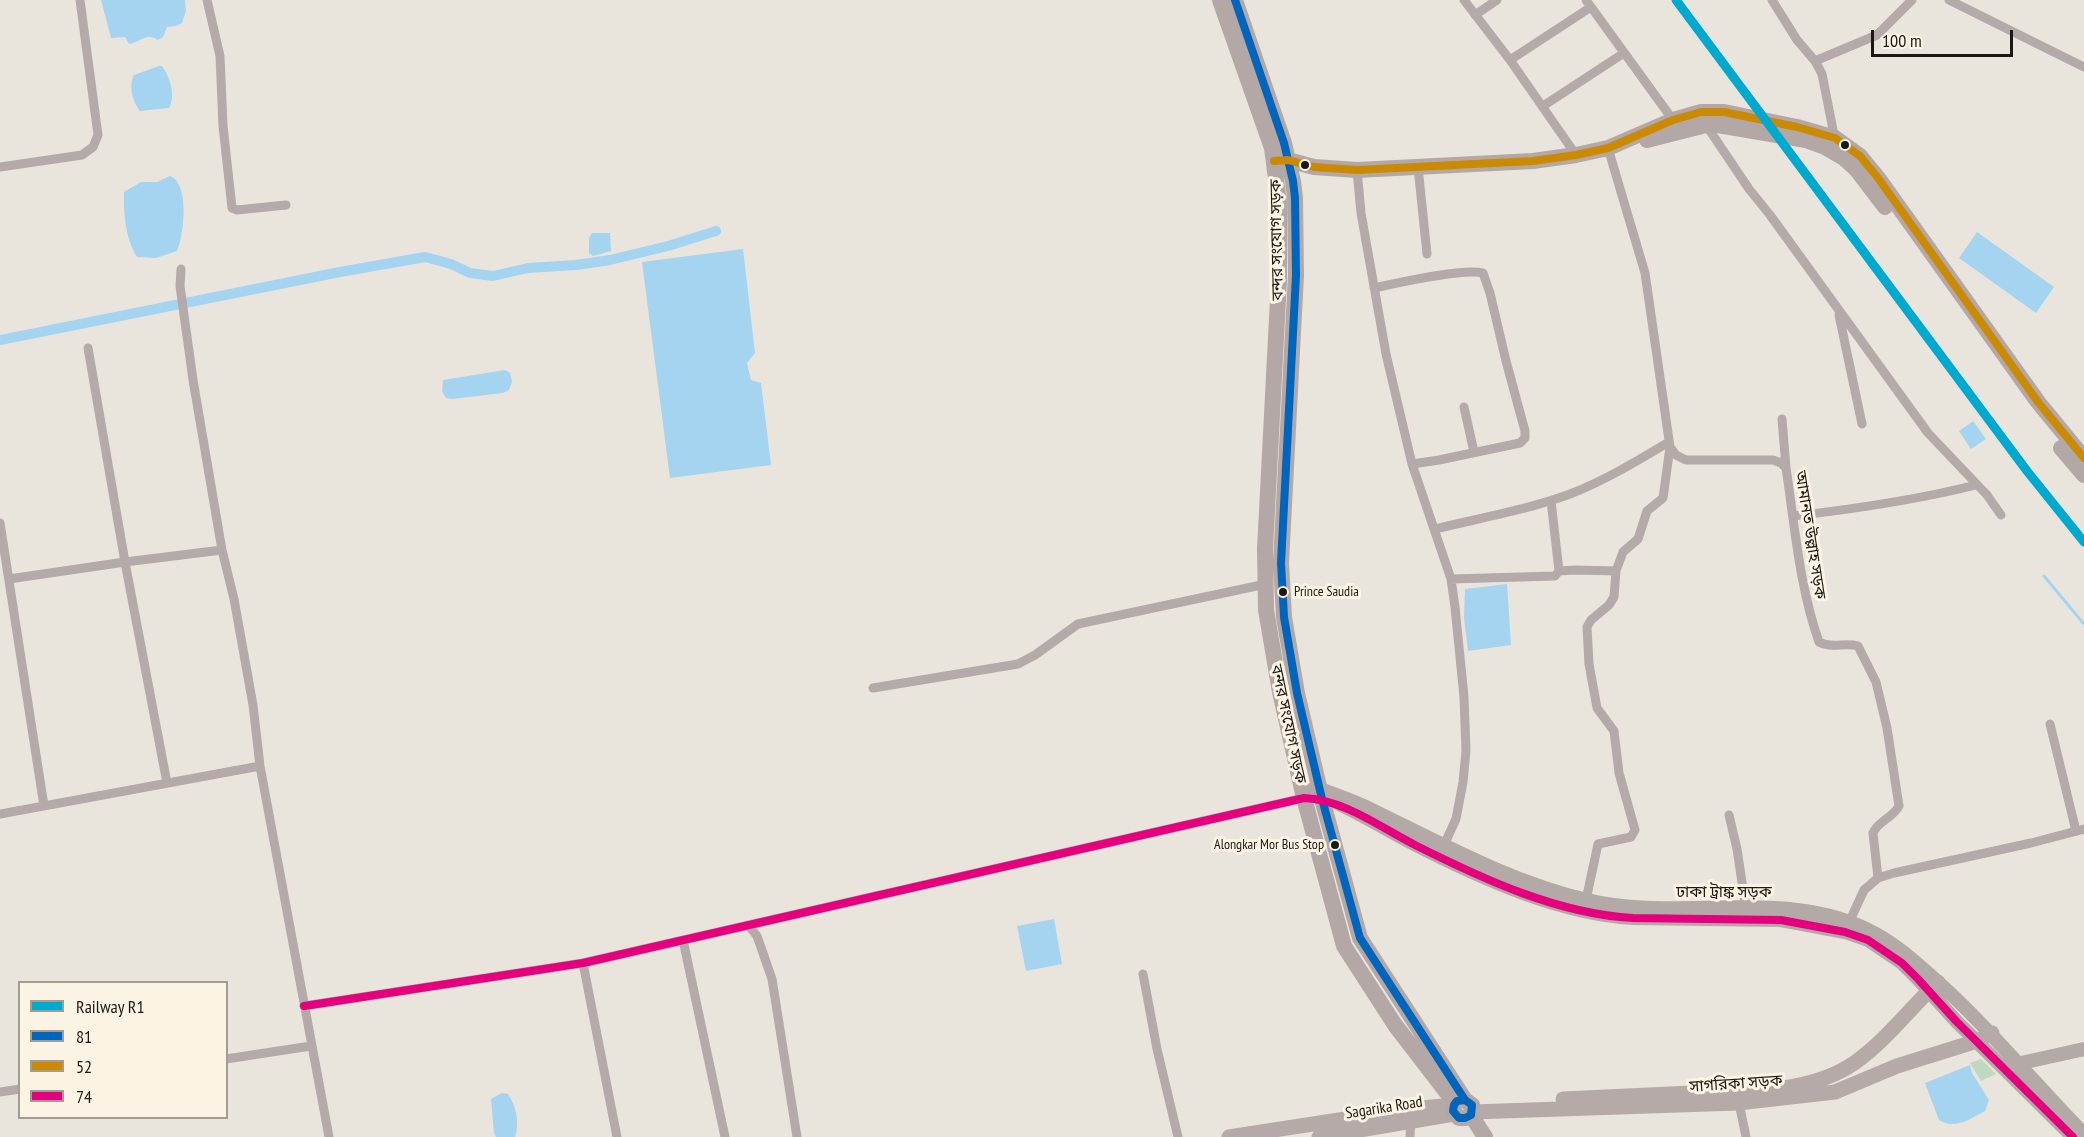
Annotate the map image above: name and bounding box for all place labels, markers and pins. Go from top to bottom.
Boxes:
unlabelled marker [1839,139,1851,151]
unlabelled marker [1299,159,1311,171]
place label: Prince Saudia [1294,584,1359,600]
marker: Prince Saudia [1277,586,1289,598]
place label: Alongkar Mor Bus Stop [1214,837,1324,853]
marker: Alongkar Mor Bus Stop [1329,839,1341,851]

